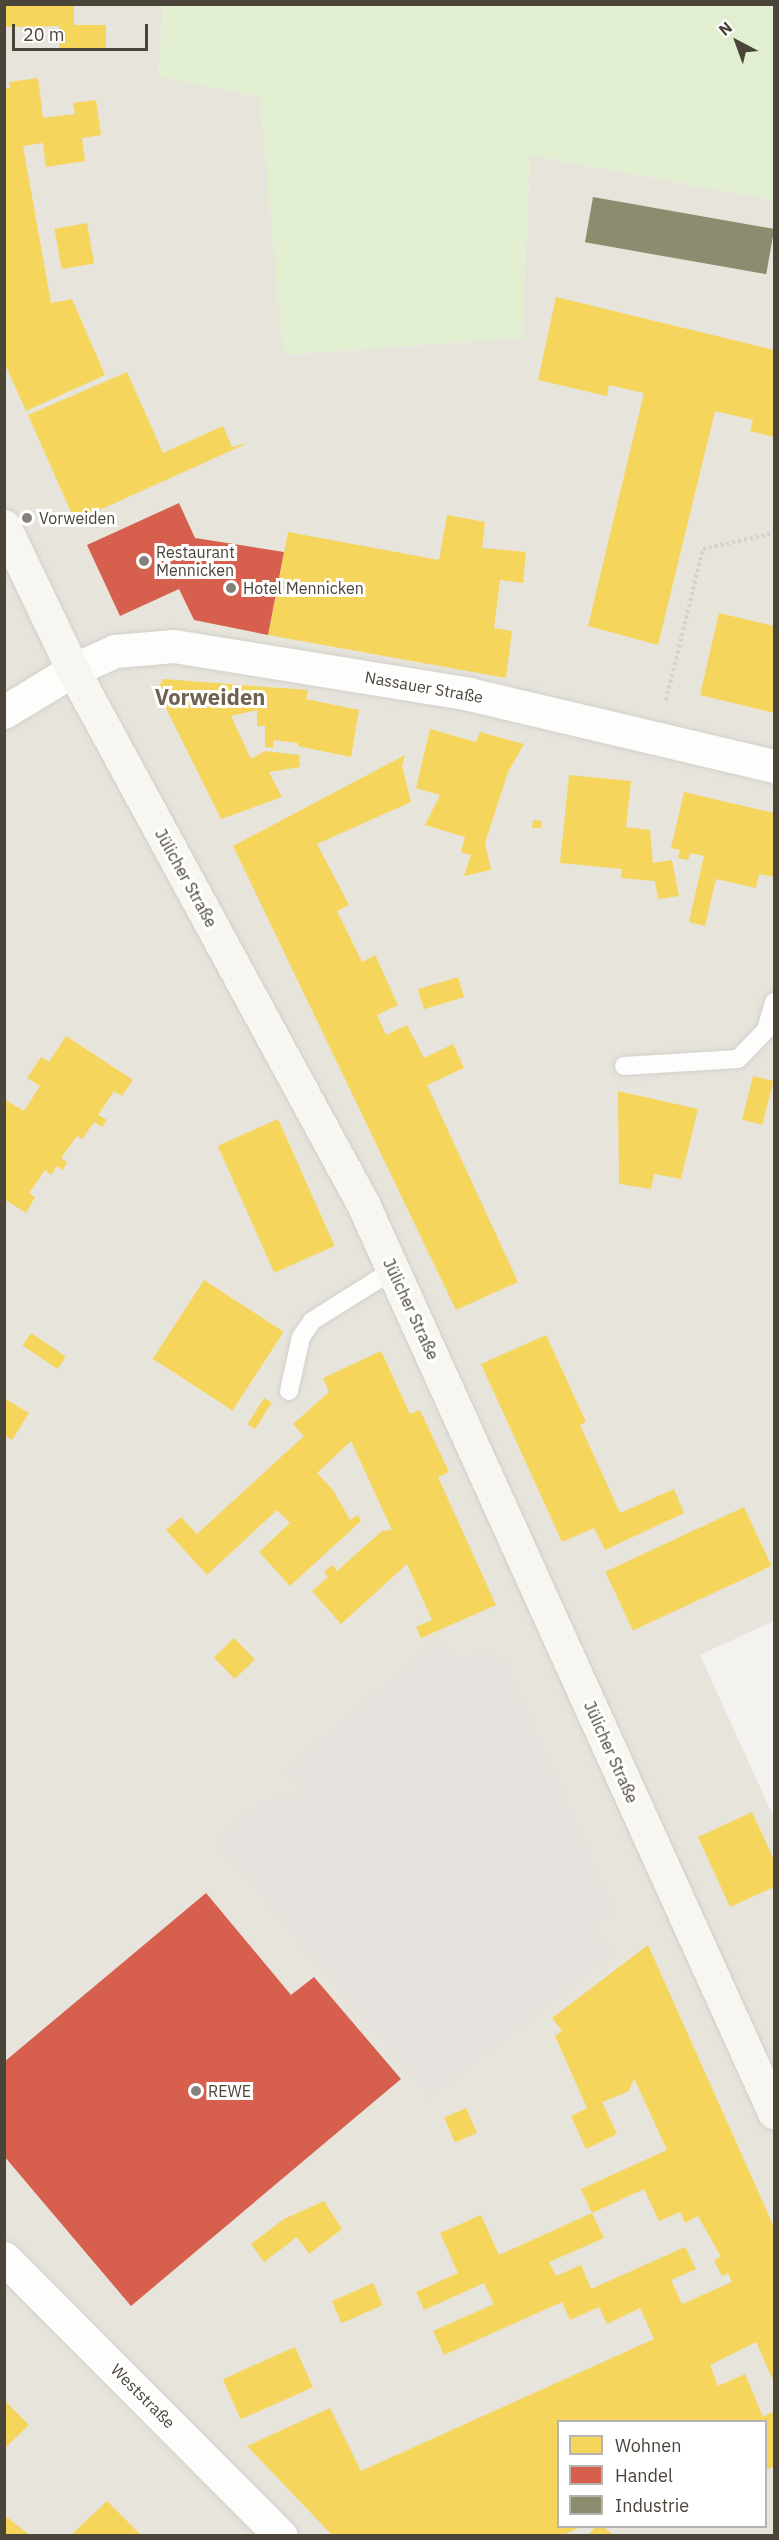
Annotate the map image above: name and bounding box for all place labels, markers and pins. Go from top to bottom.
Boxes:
place label: Vorweiden [39,508,115,528]
marker: Vorweiden [20,511,34,525]
place label: Restaurant Mennicken [156,542,235,580]
marker: Restaurant Mennicken [137,554,151,568]
place label: Hotel Mennicken [243,578,364,598]
marker: Hotel Mennicken [224,581,238,595]
place label: REWE [208,2081,251,2101]
marker: REWE [189,2084,203,2098]

